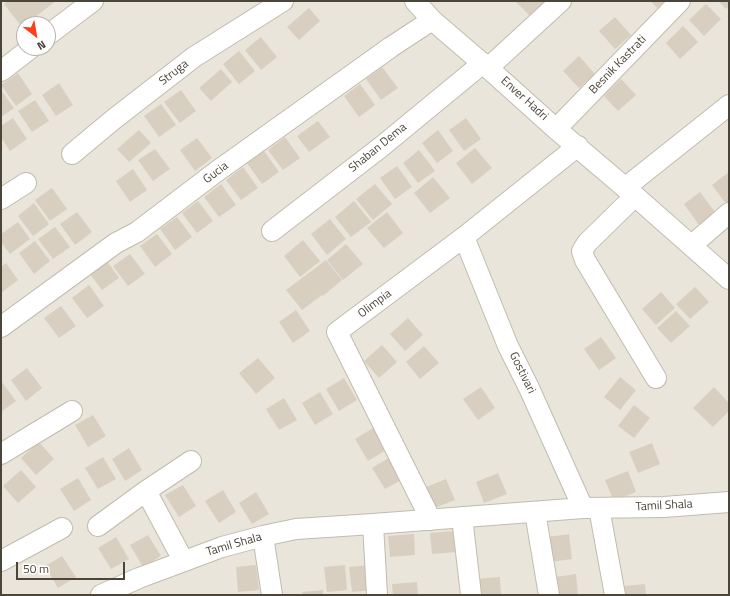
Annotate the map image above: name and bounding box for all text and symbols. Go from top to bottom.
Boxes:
north arrow [16,16,56,56]
street label: Besnik Kastrati [586,33,650,97]
text: N [34,37,49,54]
street label: Struga [156,57,192,89]
street label: Enver Hadri [497,74,551,124]
street label: Shaban Dema [346,120,410,176]
street label: Gucia [201,159,231,187]
street label: Olimpia [355,287,395,321]
street label: Gostivari [506,350,538,396]
street label: Tamil Shala [635,497,693,515]
street label: Tamil Shala [205,530,263,560]
scale bar [18,554,127,580]
text: 50 m [23,559,49,578]

